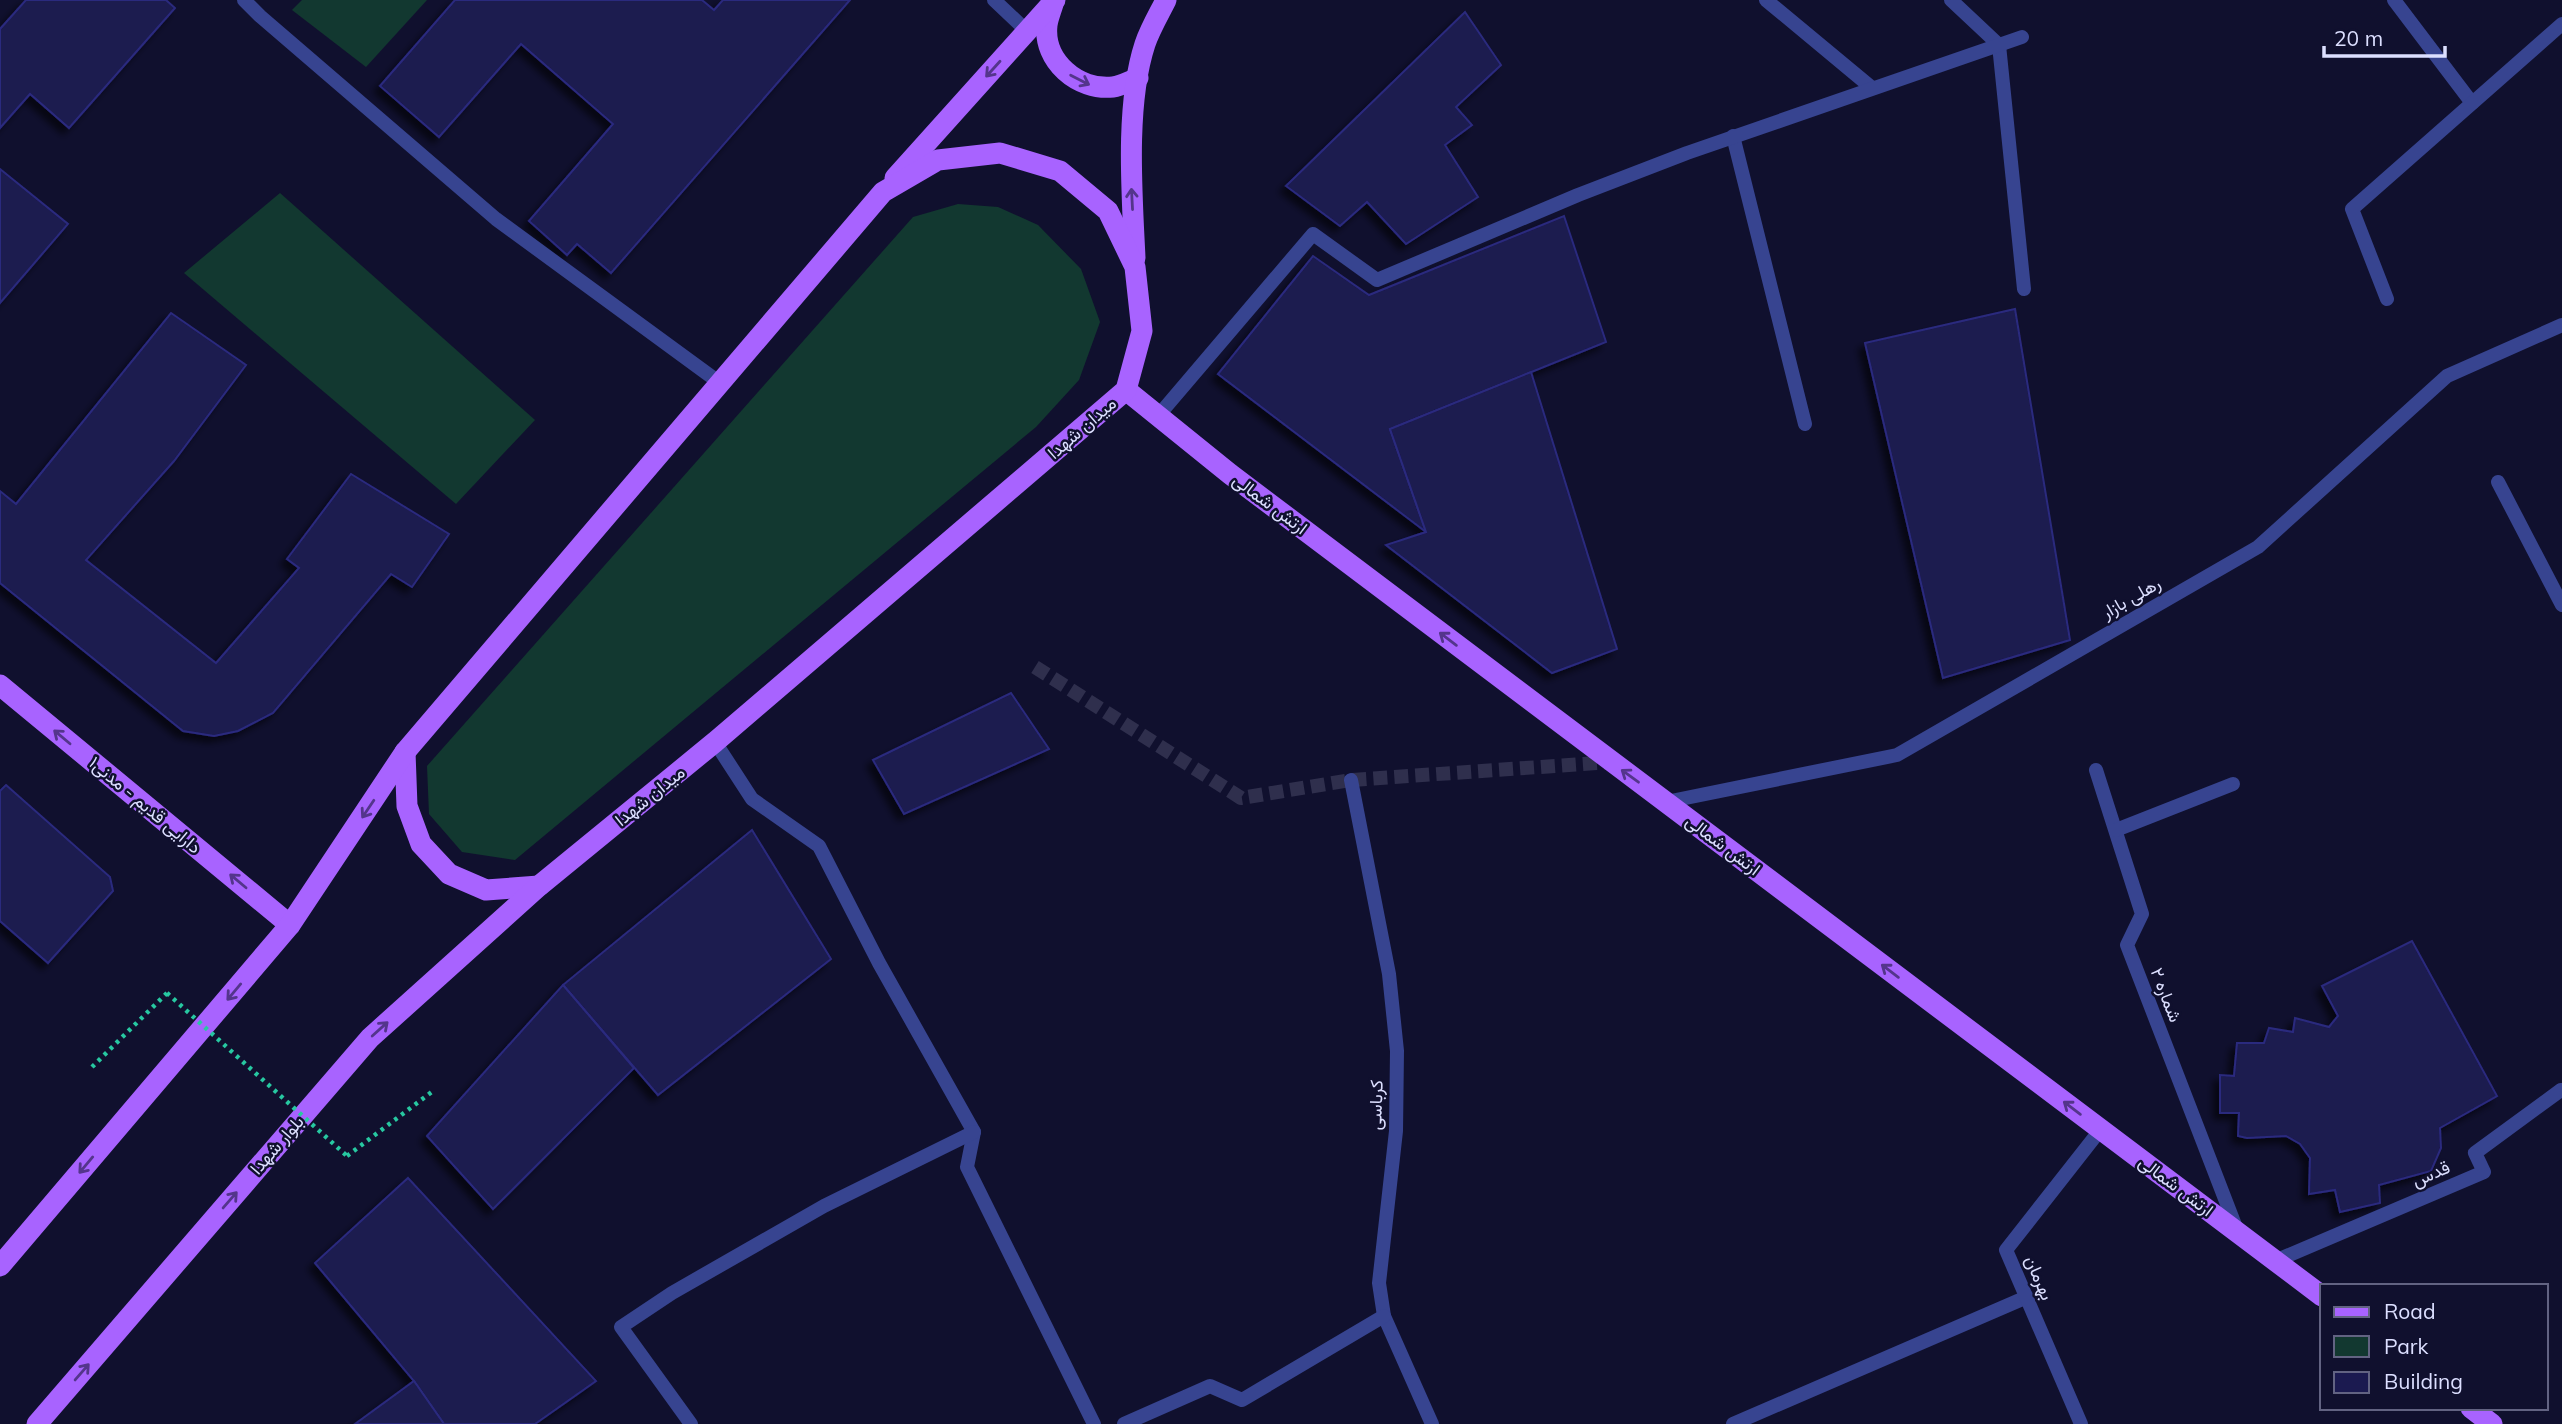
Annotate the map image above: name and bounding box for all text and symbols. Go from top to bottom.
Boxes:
scale bar [2324,14,2445,58]
text: 20 m [2334,25,2383,51]
one-way arrow [985,60,1001,78]
one-way arrow [1069,74,1089,88]
one-way arrow [1126,188,1139,211]
street label: میدان شهدا [1043,391,1121,464]
street label: ارتش شمالی [1228,468,1312,539]
street label: رهلی بازار [2096,571,2164,624]
one-way arrow [1439,631,1458,646]
one-way arrow [54,729,72,744]
street label: دارایی قدیم - مدنی۱ [84,751,206,859]
street label: میدان شهدا [610,760,689,831]
one-way arrow [1621,768,1640,783]
one-way arrow [360,798,374,818]
street label: ارتش شمالی [1681,809,1765,880]
one-way arrow [229,874,247,889]
one-way arrow [1881,964,1900,978]
street label: شماره ۲ [2146,964,2187,1025]
one-way arrow [226,983,242,1001]
one-way arrow [371,1020,388,1037]
street label: کرباسی [1363,1079,1388,1131]
one-way arrow [2063,1100,2082,1115]
street label: بلوار شهدا [245,1110,309,1179]
street label: ارتش شمالی [2134,1150,2218,1221]
street label: قدس [2408,1155,2453,1192]
one-way arrow [78,1156,94,1174]
one-way arrow [222,1191,238,1209]
street label: بهرمان [2020,1252,2059,1304]
legend [2320,1284,2548,1410]
text: Road [2384,1298,2435,1324]
text: Park [2384,1333,2428,1359]
one-way arrow [74,1364,90,1382]
text: Building [2384,1368,2463,1394]

